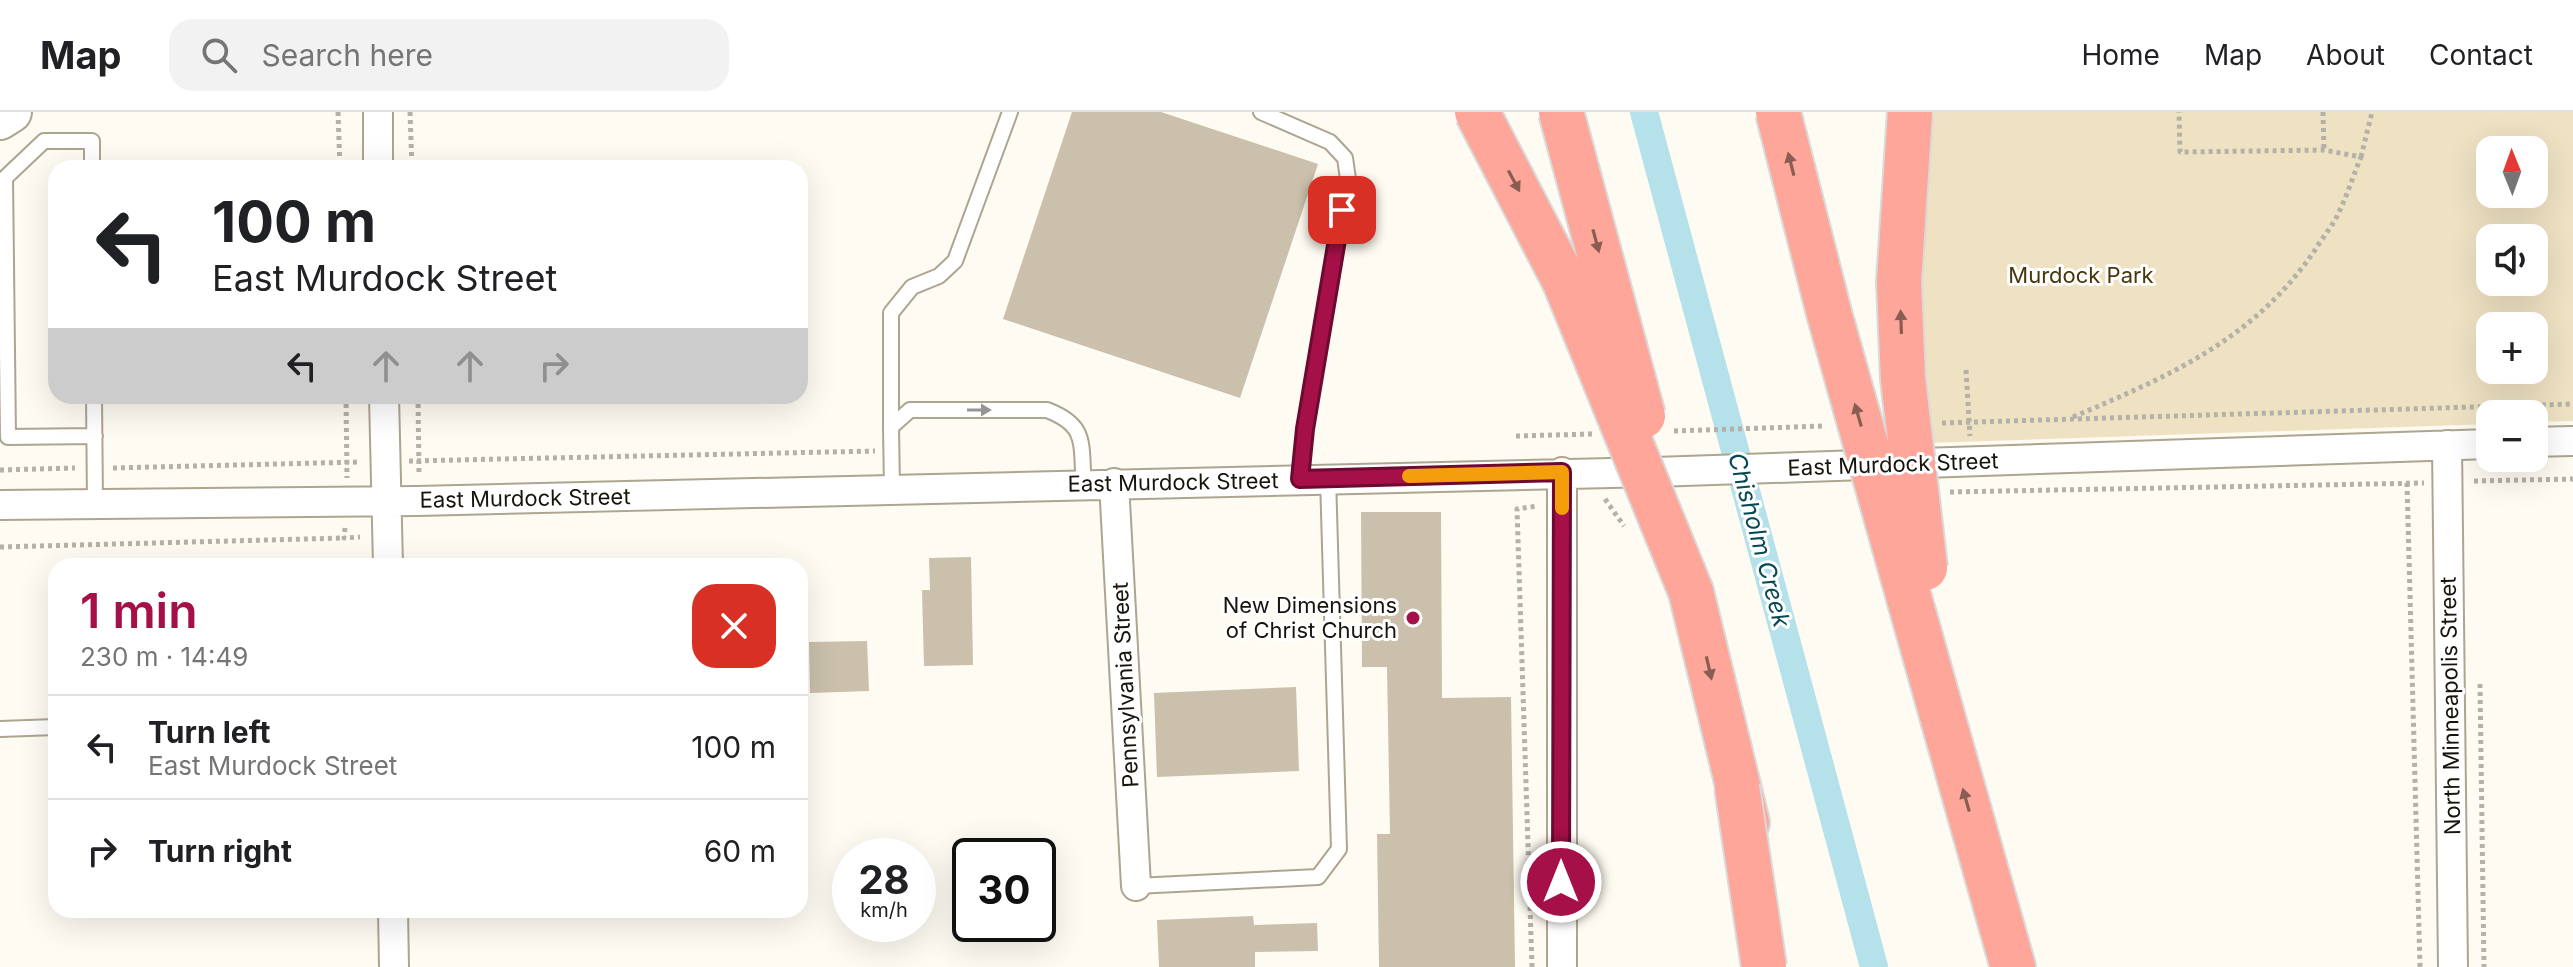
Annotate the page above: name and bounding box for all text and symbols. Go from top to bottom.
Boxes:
search box [169,19,729,91]
text: Map [40,32,121,78]
icon: search [197,33,241,77]
text: Search here [261,37,433,73]
text: Home [2081,38,2160,72]
text: Map [2204,38,2262,72]
text: About [2306,38,2385,72]
text: Contact [2429,38,2533,72]
north arrow [2476,136,2548,208]
map controls [2476,136,2548,472]
one-way arrow [1785,152,1797,177]
one-way arrow [1508,169,1521,192]
pin [1308,176,1376,244]
text: 100 m [212,188,376,256]
icon: arrive [1320,188,1364,232]
icon: left [80,192,184,296]
button: sound [2476,224,2548,296]
one-way arrow [1590,230,1603,254]
text: East Murdock Street [212,256,557,300]
park label: Murdock Park [2008,262,2154,288]
one-way arrow [1894,309,1907,334]
button: + [2476,312,2548,384]
icon: left [280,344,324,388]
icon: ahead [364,344,408,388]
icon: ahead [448,344,492,388]
icon: right [532,344,576,388]
button: − [2476,400,2548,472]
one-way arrow [1851,403,1864,427]
one-way arrow [967,404,992,416]
street label: East Murdock Street [1787,447,1999,481]
water label: Chisholm Creek [1722,449,1797,631]
street label: East Murdock Street [1067,467,1279,497]
street label: East Murdock Street [419,483,631,513]
street label: North Minneapolis Street [2435,577,2465,835]
text: 1 min [80,581,198,640]
street label: Pennsylvania Street [1107,582,1143,788]
button: close [692,584,776,668]
place label: New Dimensions of Christ Church [1223,592,1397,643]
marker: New Dimensions of Christ Church [1404,609,1422,627]
text: 230 m · 14:49 [80,641,248,672]
one-way arrow [1703,656,1716,681]
text: Turn left [148,714,270,750]
icon: left [80,725,124,769]
text: 100 m [691,729,776,765]
text: East Murdock Street [148,750,397,781]
one-way arrow [1960,788,1972,813]
icon: right [80,829,124,873]
text: Turn right [148,833,292,869]
text: 60 m [704,833,776,869]
speed limit sign: 30 [952,838,1056,942]
position arrow [1519,840,1603,924]
text: 28 [858,855,910,904]
text: km/h [860,898,908,922]

